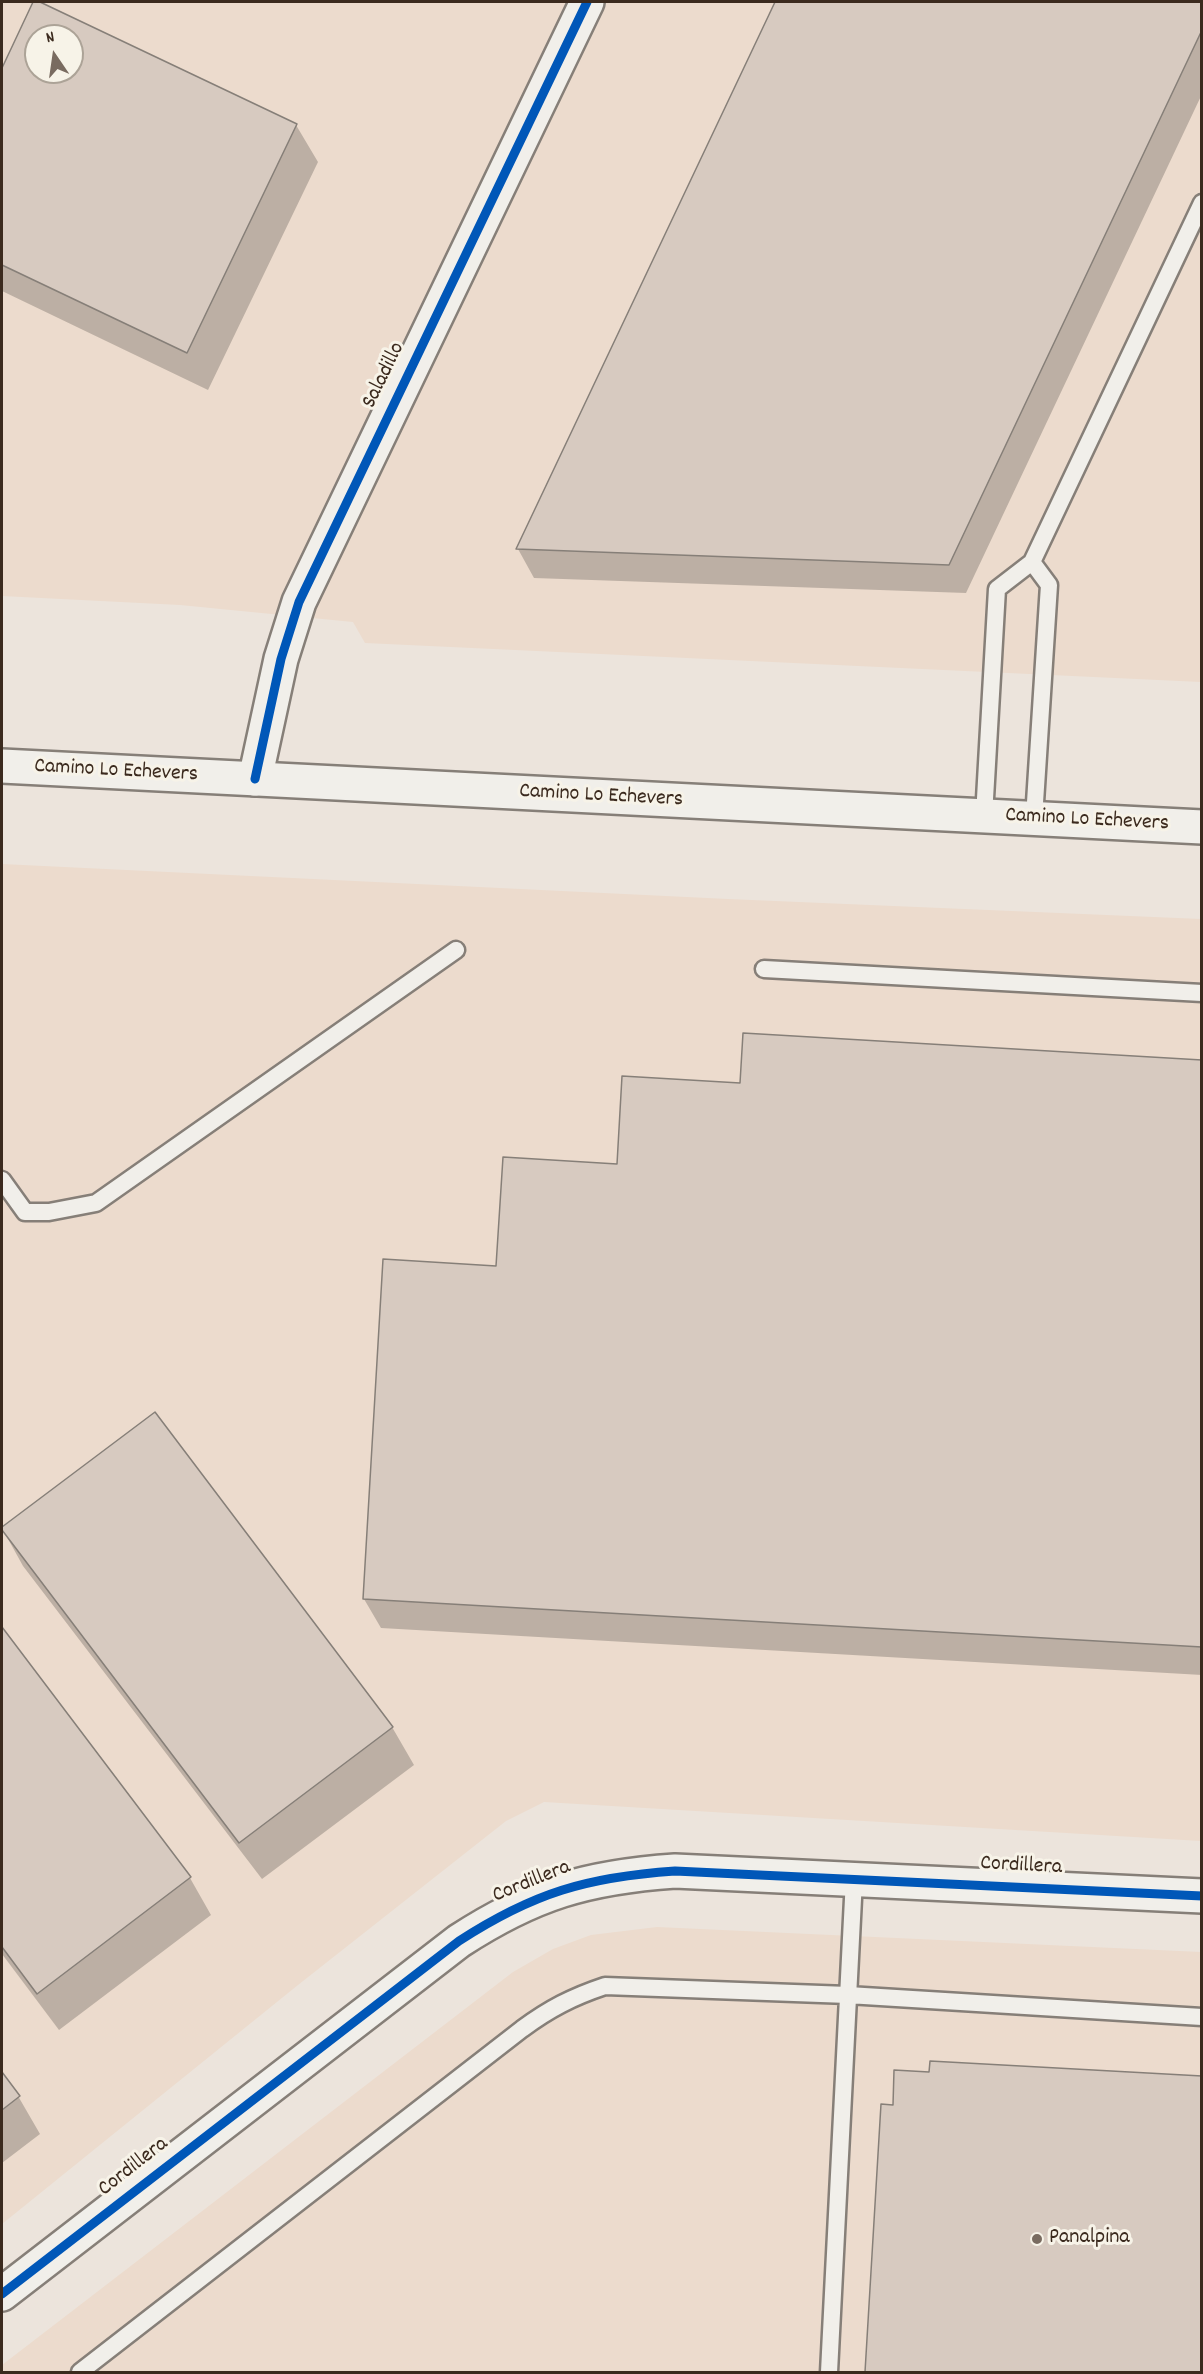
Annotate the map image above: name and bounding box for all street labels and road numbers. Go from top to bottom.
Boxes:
street label: Saladillo [358,339,412,413]
street label: Camino Lo Echevers [33,755,199,789]
street label: Camino Lo Echevers [518,780,684,814]
street label: Camino Lo Echevers [1004,804,1170,838]
street label: Cordillera [979,1852,1063,1882]
street label: Cordillera [489,1855,575,1911]
street label: Cordillera [94,2132,174,2204]

